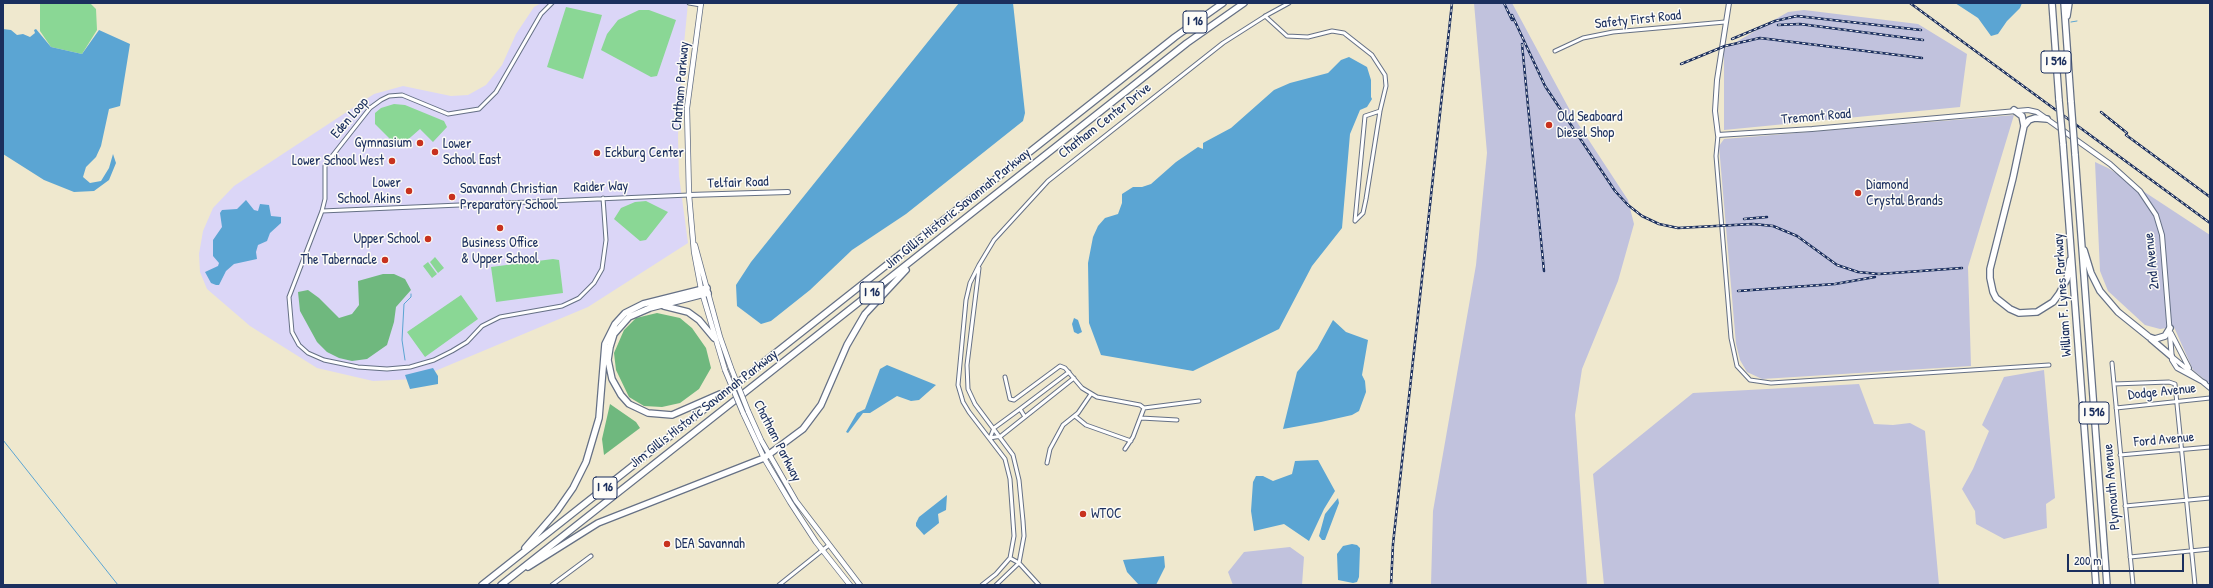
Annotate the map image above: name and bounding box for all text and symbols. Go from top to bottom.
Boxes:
street label: Safety First Road [1594,7,1682,33]
road number: I 16 [1183,11,1207,33]
street label: Chatham Parkway [669,41,693,131]
road number: I 516 [2041,51,2071,73]
street label: Chatham Center Drive [1055,80,1155,162]
street label: Eden Loop [328,94,372,142]
street label: Tremont Road [1780,106,1852,128]
place label: Old Seaboard Diesel Shop [1557,109,1622,142]
marker: Old Seaboard Diesel Shop [1544,120,1554,130]
place label: Gymnasium [354,135,412,151]
place label: Lower School East [443,136,501,168]
marker: Gymnasium [415,138,425,148]
place label: Eckburg Center [605,145,684,161]
street label: Jim Gillis Historic Savannah Parkway [882,145,1034,273]
marker: Lower School East [430,147,440,157]
marker: Eckburg Center [592,148,602,158]
place label: Lower School West [292,153,384,169]
marker: Lower School West [387,156,397,166]
street label: Telfair Road [707,174,769,192]
place label: Lower School Akins [338,175,401,208]
place label: Diamond Crystal Brands [1866,177,1943,210]
street label: Raider Way [573,178,629,196]
place label: Savannah Christian Preparatory School [460,181,558,214]
marker: Lower School Akins [404,186,414,196]
marker: Diamond Crystal Brands [1853,188,1863,198]
marker: Savannah Christian Preparatory School [447,192,457,202]
marker: Business Office & Upper School [495,223,505,233]
place label: Upper School [353,231,420,247]
street label: 2nd Avenue [2141,232,2163,290]
street label: William F. Lynes Parkway [2050,233,2076,357]
marker: Upper School [423,234,433,244]
place label: Business Office & Upper School [461,235,539,268]
place label: The Tabernacle [300,252,377,268]
marker: The Tabernacle [380,255,390,265]
road number: I 16 [860,282,884,304]
street label: Jim Gillis Historic Savannah Parkway [627,346,781,472]
street label: Dodge Avenue [2127,380,2197,404]
street label: Chatham Parkway [749,397,805,485]
road number: I 516 [2079,402,2109,424]
street label: Ford Avenue [2133,429,2195,451]
street label: Plymouth Avenue [2100,443,2124,531]
road number: I 16 [593,477,617,499]
place label: WTOC [1091,506,1122,522]
marker: WTOC [1078,509,1088,519]
place label: DEA Savannah [675,536,745,552]
marker: DEA Savannah [662,539,672,549]
scale bar [2069,546,2186,572]
text: 200 m [2074,552,2101,569]

